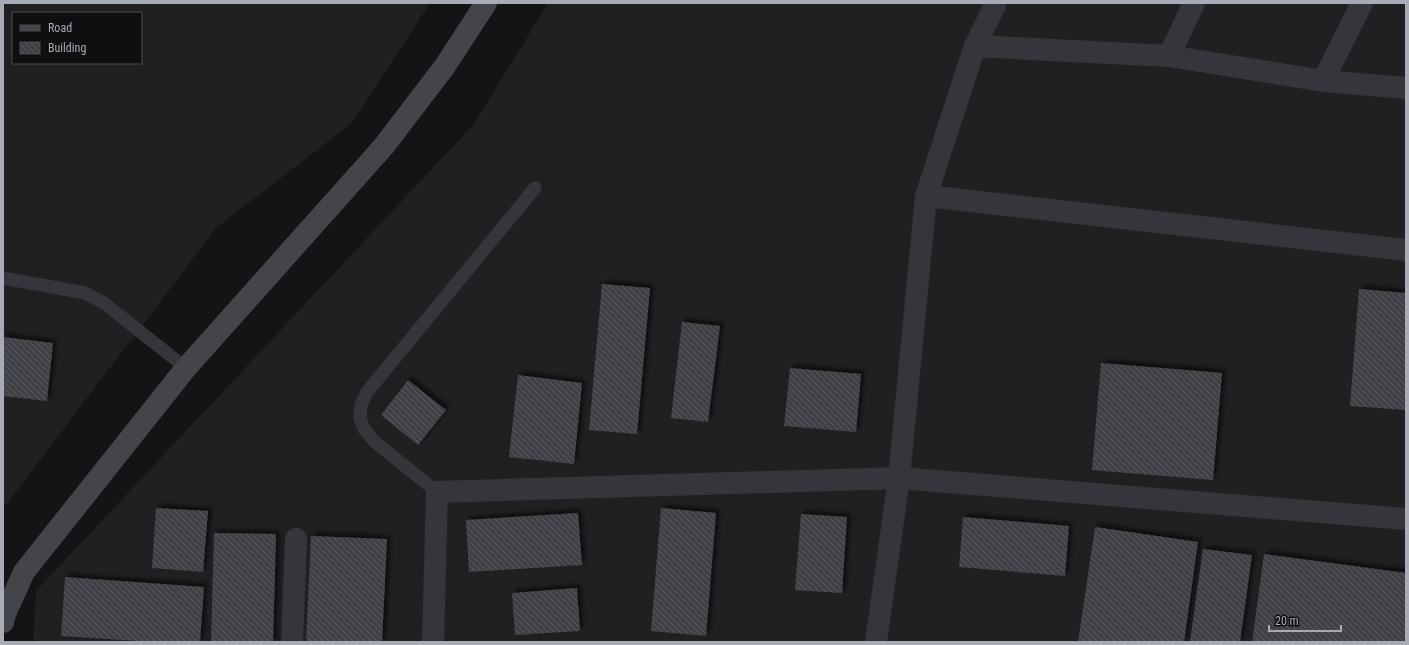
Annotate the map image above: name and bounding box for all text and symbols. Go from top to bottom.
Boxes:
legend [12,12,142,64]
text: Road [48,21,72,35]
text: Building [48,41,86,55]
scale bar [1269,607,1341,633]
text: 20 m [1275,614,1299,628]

